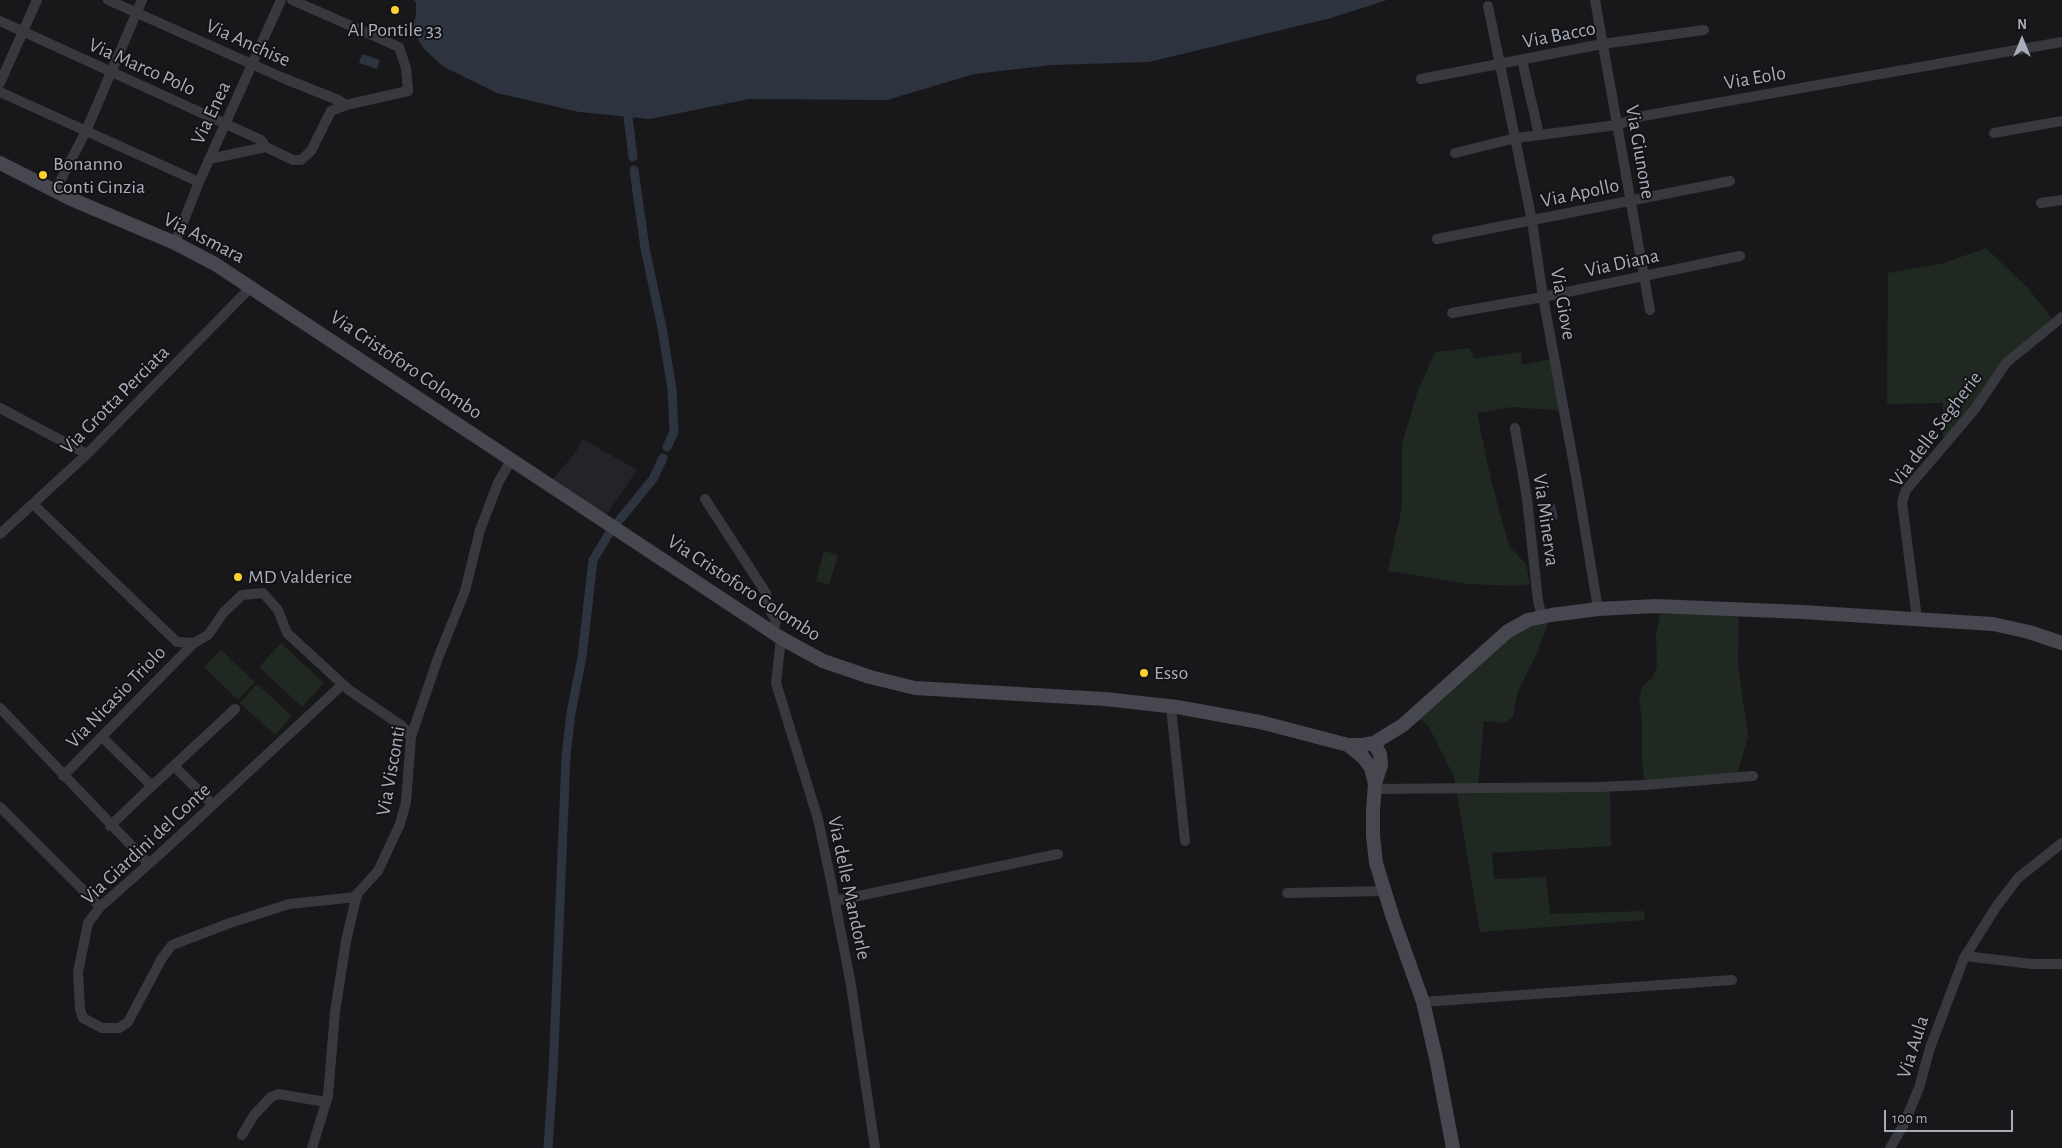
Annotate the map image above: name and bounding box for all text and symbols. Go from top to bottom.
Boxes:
marker: Al Pontile 33 [389,4,401,16]
street label: Via Anchise [202,14,294,72]
north arrow [1997,15,2047,65]
street label: Via Bacco [1520,16,1598,54]
place label: Al Pontile 33 [348,18,442,42]
text: N [2017,18,2027,32]
street label: Via Marco Polo [85,33,199,101]
street label: Via Eolo [1722,61,1788,95]
street label: Via Enea [186,78,236,148]
street label: Via Giunone [1620,103,1660,201]
place label: Bonanno Conti Cinzia [53,152,145,199]
marker: Bonanno Conti Cinzia [37,169,49,181]
street label: Via Apollo [1539,173,1621,213]
street label: Via Asmara [159,207,249,269]
street label: Via Diana [1583,243,1661,283]
street label: Via Giove [1545,266,1581,342]
street label: Via Cristoforo Colombo [325,305,487,425]
street label: Via Grotta Perciata [55,340,175,460]
street label: Via delle Segherie [1885,366,1987,492]
street label: Via Minerva [1528,472,1564,568]
street label: Via Cristoforo Colombo [663,529,825,647]
place label: MD Valderice [248,565,352,589]
marker: MD Valderice [232,571,244,583]
street label: Via Nicasio Triolo [61,641,171,753]
place label: Esso [1154,661,1188,685]
marker: Esso [1138,667,1150,679]
street label: Via Visconti [371,724,411,818]
street label: Via Giardini del Conte [76,778,216,910]
street label: Via delle Mandorle [822,814,876,962]
street label: Via Aula [1892,1013,1934,1081]
scale bar [1887,1100,2016,1132]
text: 100 m [1892,1111,1927,1126]

